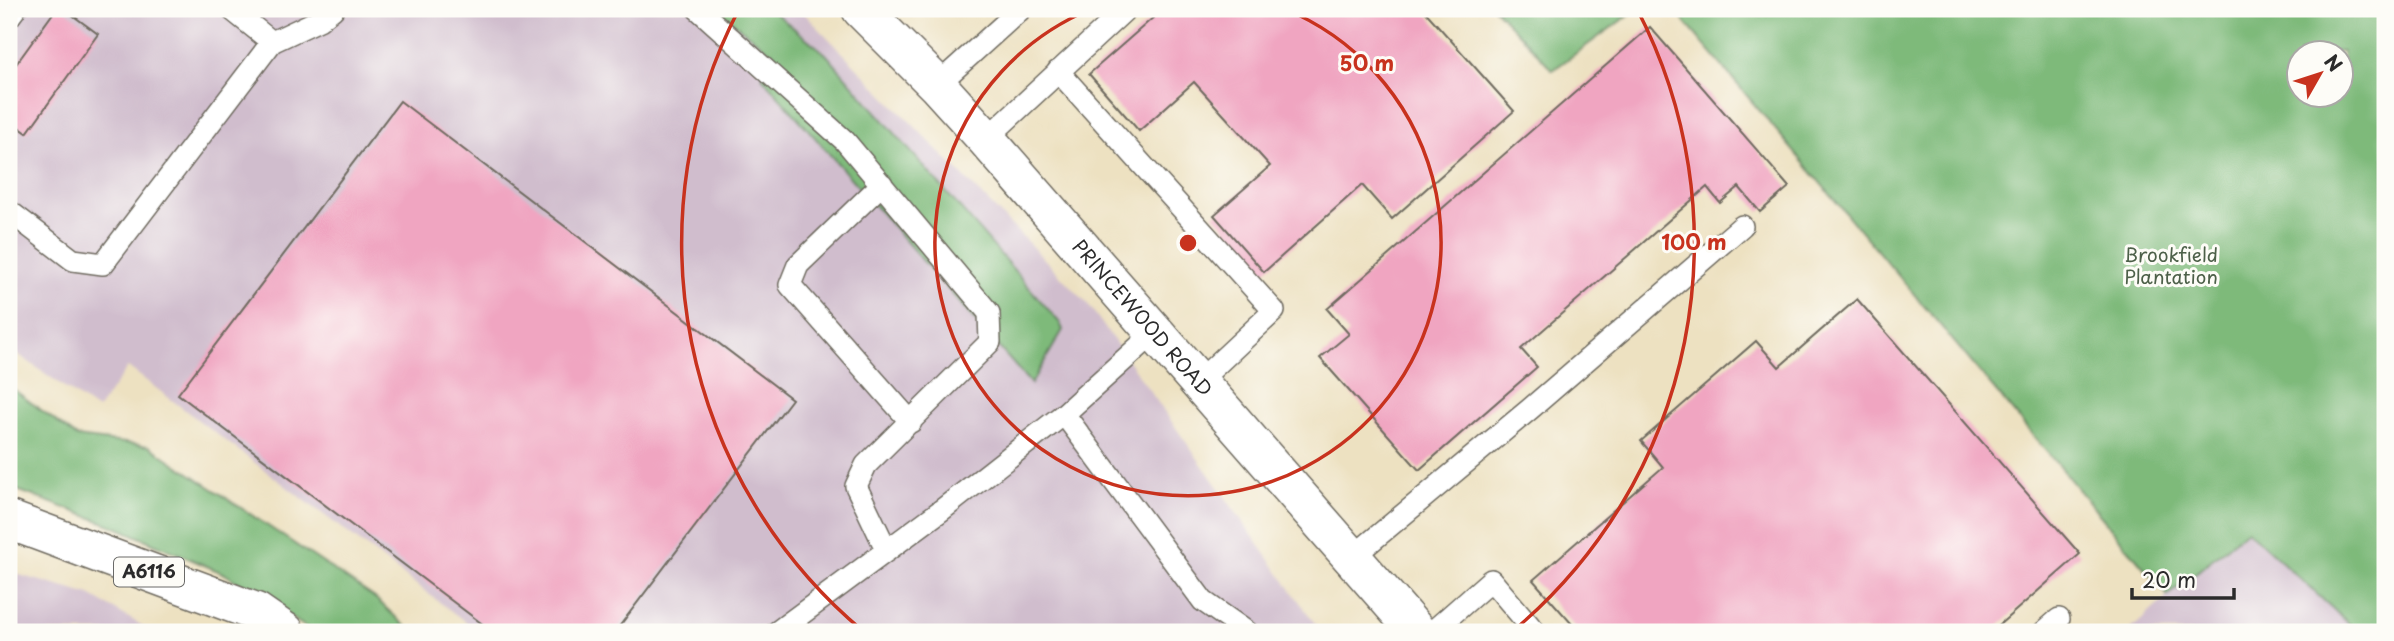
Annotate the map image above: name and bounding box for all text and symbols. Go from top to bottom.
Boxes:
north arrow [2286,38,2356,108]
text: 50 m [1340,46,1394,78]
text: N [2318,48,2350,77]
text: 100 m [1661,225,1727,257]
centre of rings [1176,231,1200,255]
street label: PRINCEWOOD ROAD [1067,233,1220,402]
park label: Brookfield Plantation [2124,240,2218,290]
scale bar [2132,557,2233,601]
road number: A6116 [114,558,184,586]
text: 20 m [2142,563,2196,595]

